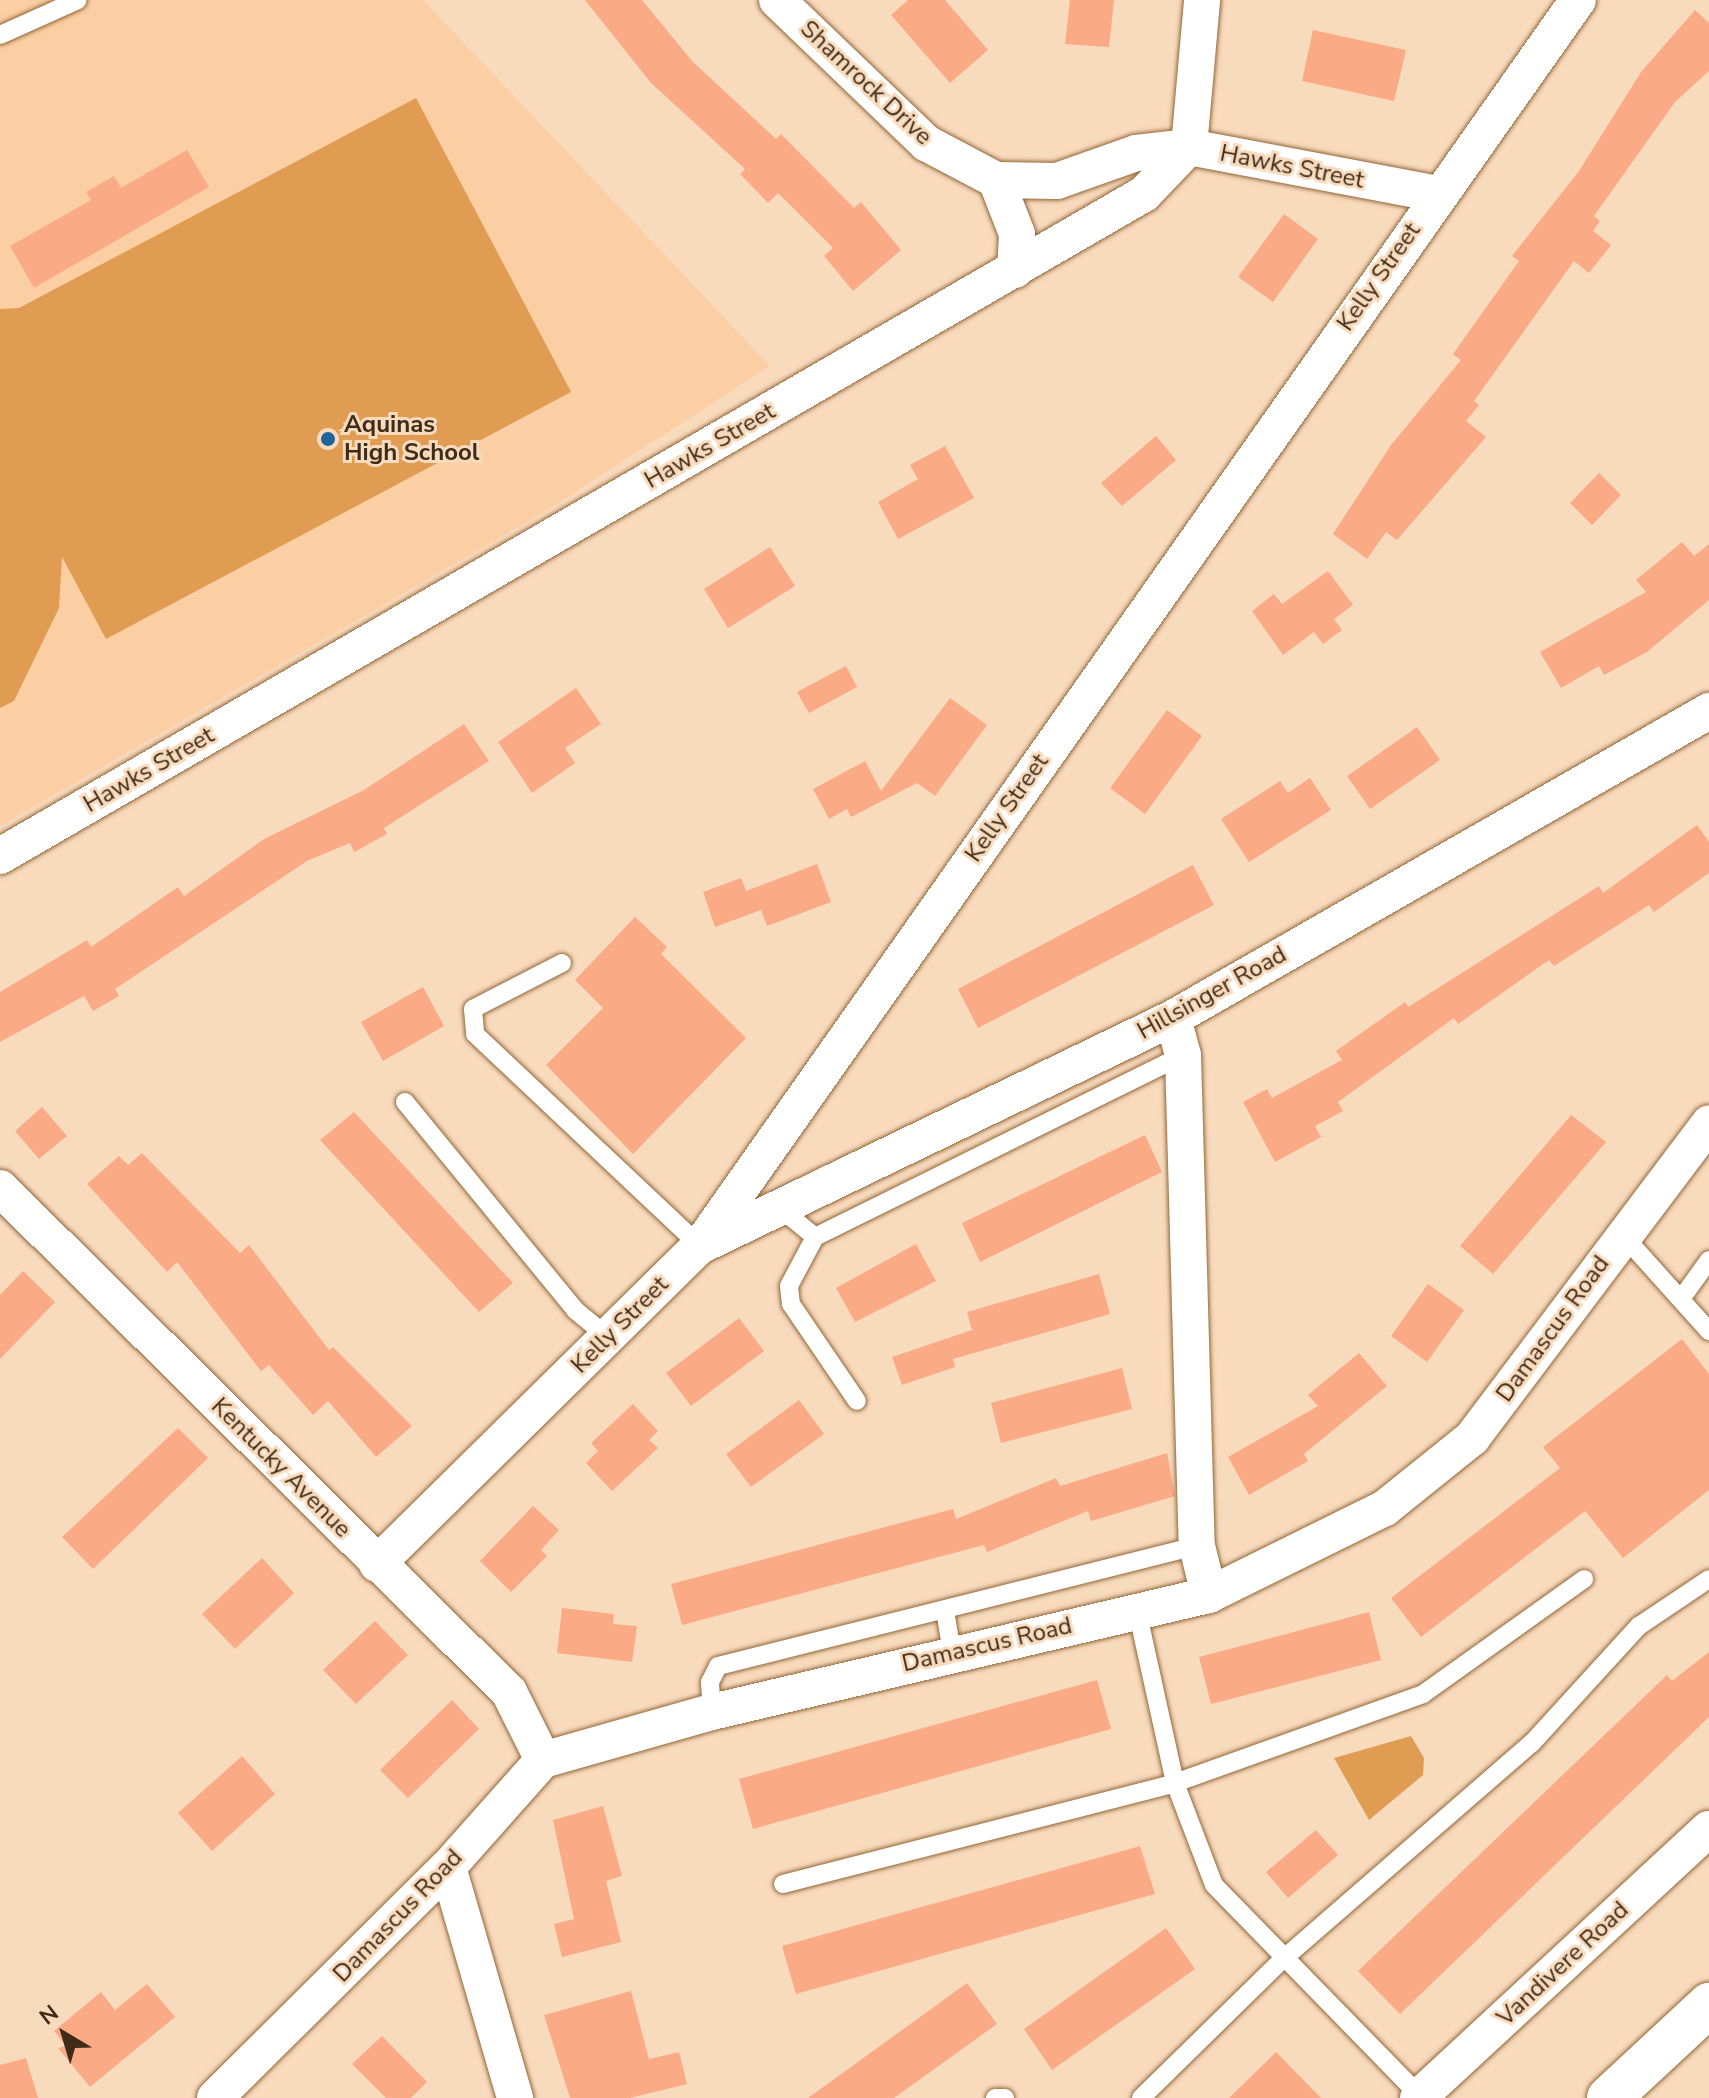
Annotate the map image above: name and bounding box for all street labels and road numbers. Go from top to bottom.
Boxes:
street label: Shamrock Drive [794,15,938,151]
street label: Hawks Street [1218,139,1366,195]
street label: Kelly Street [1331,217,1427,337]
street label: Hawks Street [640,397,780,495]
street label: Hawks Street [79,721,219,819]
street label: Kelly Street [959,748,1055,868]
street label: Hillsinger Road [1132,940,1292,1046]
street label: Damascus Road [1490,1250,1616,1408]
street label: Kelly Street [565,1270,675,1380]
street label: Kentucky Avenue [205,1392,357,1544]
street label: Damascus Road [899,1611,1075,1679]
street label: Damascus Road [327,1844,469,1988]
street label: Vandivere Road [1491,1896,1635,2032]

